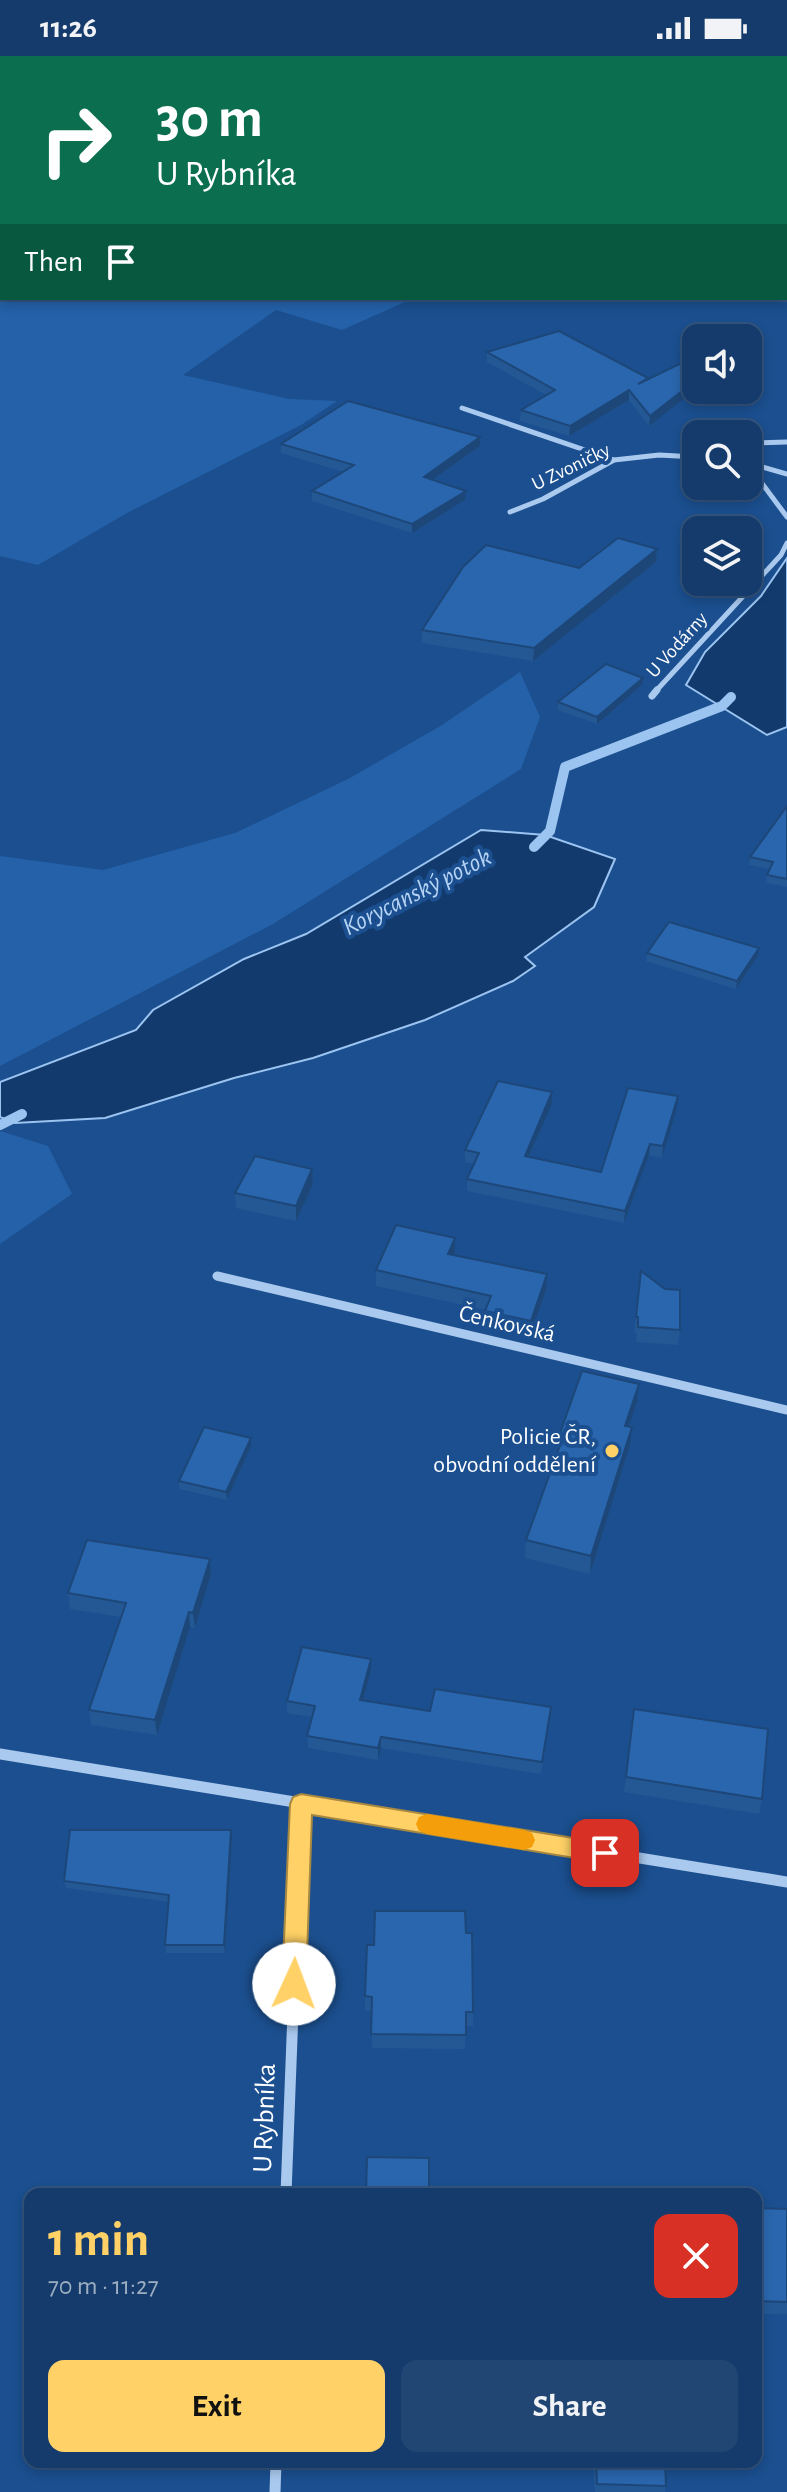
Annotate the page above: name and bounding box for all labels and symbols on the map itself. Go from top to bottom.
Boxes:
street label: U Zvoničky [529,439,614,494]
street label: U Vodárny [643,608,712,682]
water label: Korycanský potok [339,843,495,941]
street label: Čenkovská [457,1300,558,1347]
place label: Policie ČR, obvodní oddělení [433,1424,596,1477]
marker: Policie ČR, obvodní oddělení [603,1442,621,1460]
pin [571,1819,639,1887]
position arrow [252,1942,336,2026]
street label: U Rybníka [249,2063,281,2173]

